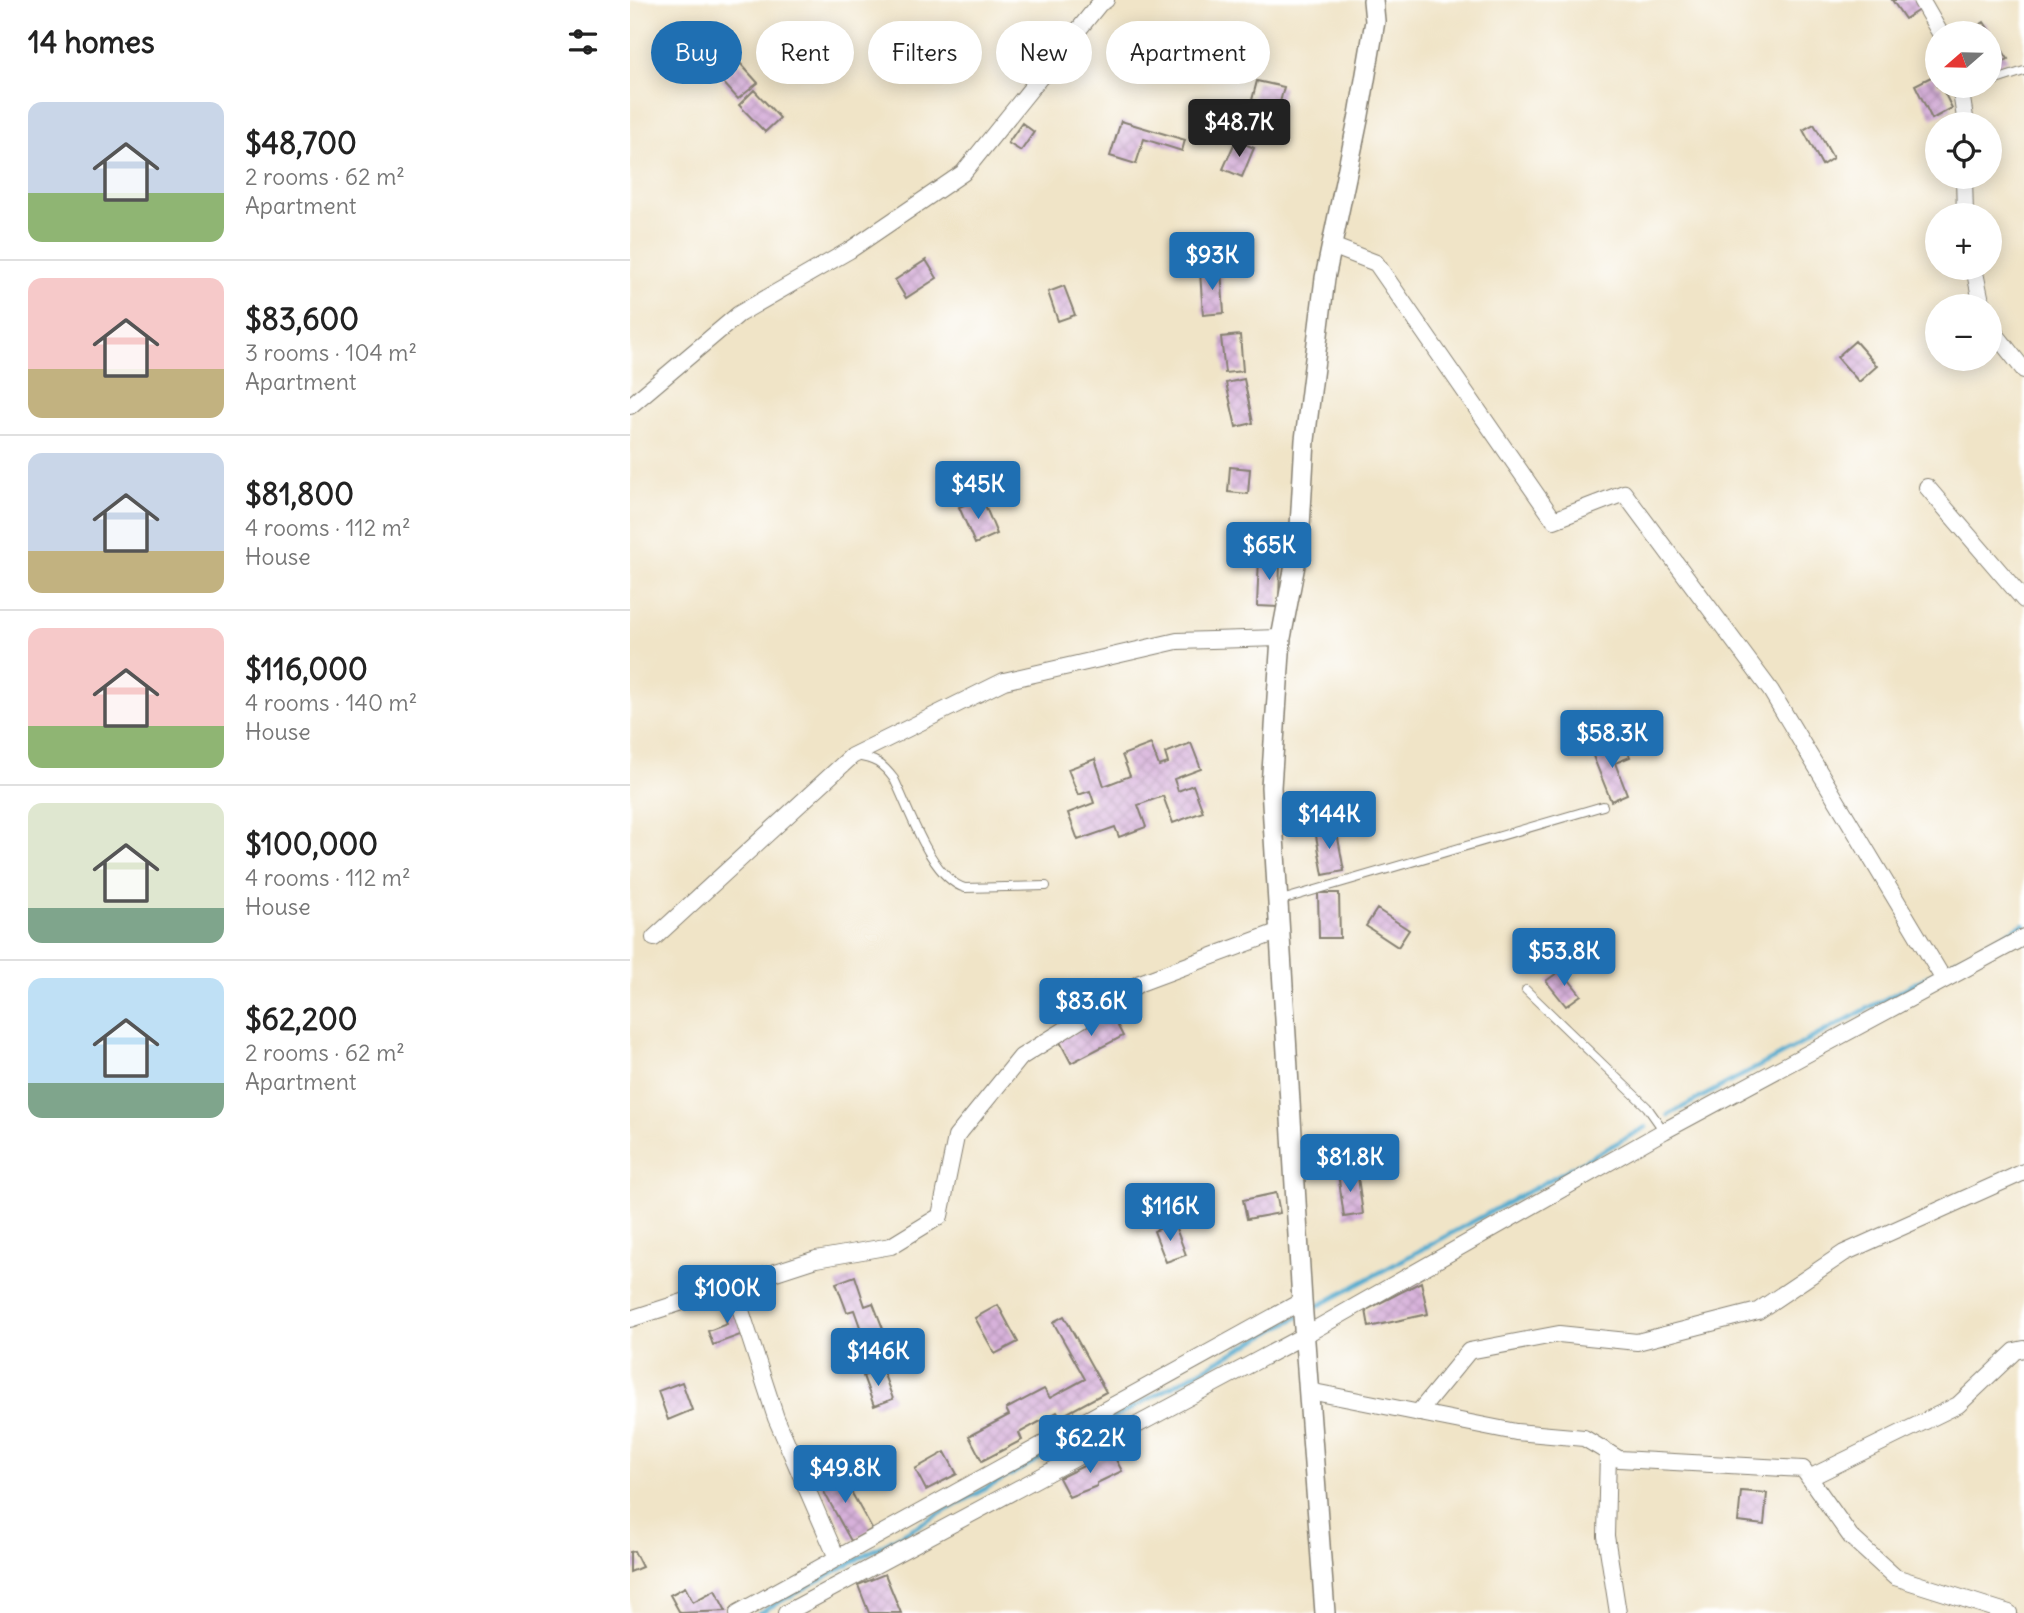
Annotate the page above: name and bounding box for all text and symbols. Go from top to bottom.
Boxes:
chip: Buy [651,21,742,84]
chip: Rent [756,21,854,84]
chip: Filters [868,21,982,84]
chip: New [996,21,1092,84]
chip: Apartment [1106,21,1270,84]
north arrow [1925,21,2002,98]
map controls [1925,21,2002,371]
text: 14 homes [28,23,155,61]
icon: filters [564,23,602,61]
pin: $48.7K [1182,100,1296,159]
text: $48.7K [1204,107,1274,136]
button: locate [1925,112,2002,189]
text: $48,700 [245,124,357,162]
icon: home [84,130,168,214]
text: 2 rooms · 62 m² [245,162,405,191]
text: Apartment [245,191,357,220]
button: + [1925,203,2002,280]
pin: $93K [1171,232,1253,292]
text: $93K [1185,240,1239,269]
button: − [1925,294,2002,371]
text: $83,600 [245,300,359,338]
icon: home [84,306,168,390]
text: 3 rooms · 104 m² [245,338,417,367]
text: Apartment [245,367,357,396]
pin: $45K [937,462,1019,521]
text: $45K [951,469,1005,498]
text: $81,800 [245,475,354,513]
icon: home [84,481,168,565]
text: 4 rooms · 112 m² [245,513,411,542]
pin: $65K [1228,522,1310,582]
text: $65K [1242,530,1296,559]
text: House [245,542,311,571]
text: $116,000 [245,650,368,688]
icon: home [84,656,168,740]
text: 4 rooms · 140 m² [245,688,417,717]
pin: $58.3K [1555,710,1669,770]
text: House [245,717,311,746]
text: $58.3K [1576,718,1648,747]
pin: $144K [1280,792,1378,851]
text: $144K [1298,799,1360,828]
text: $100,000 [245,825,378,863]
icon: home [84,831,168,915]
text: 4 rooms · 112 m² [245,863,411,892]
text: House [245,892,311,921]
pin: $53.8K [1507,928,1621,988]
text: $53.8K [1528,936,1600,965]
pin: $83.6K [1034,978,1148,1038]
text: $83.6K [1055,986,1127,1015]
text: $62,200 [245,1000,358,1038]
icon: home [84,1006,168,1090]
text: 2 rooms · 62 m² [245,1038,405,1067]
text: Apartment [245,1067,357,1096]
pin: $81.8K [1293,1134,1407,1194]
text: $81.8K [1316,1142,1384,1171]
pin: $116K [1121,1184,1219,1243]
text: $116K [1141,1191,1199,1220]
pin: $100K [678,1266,776,1325]
text: $100K [694,1273,760,1302]
pin: $146K [829,1328,927,1388]
text: $146K [847,1336,909,1365]
pin: $62.2K [1033,1416,1147,1475]
text: $62.2K [1055,1423,1125,1452]
pin: $49.8K [788,1446,902,1505]
text: $49.8K [809,1453,881,1482]

